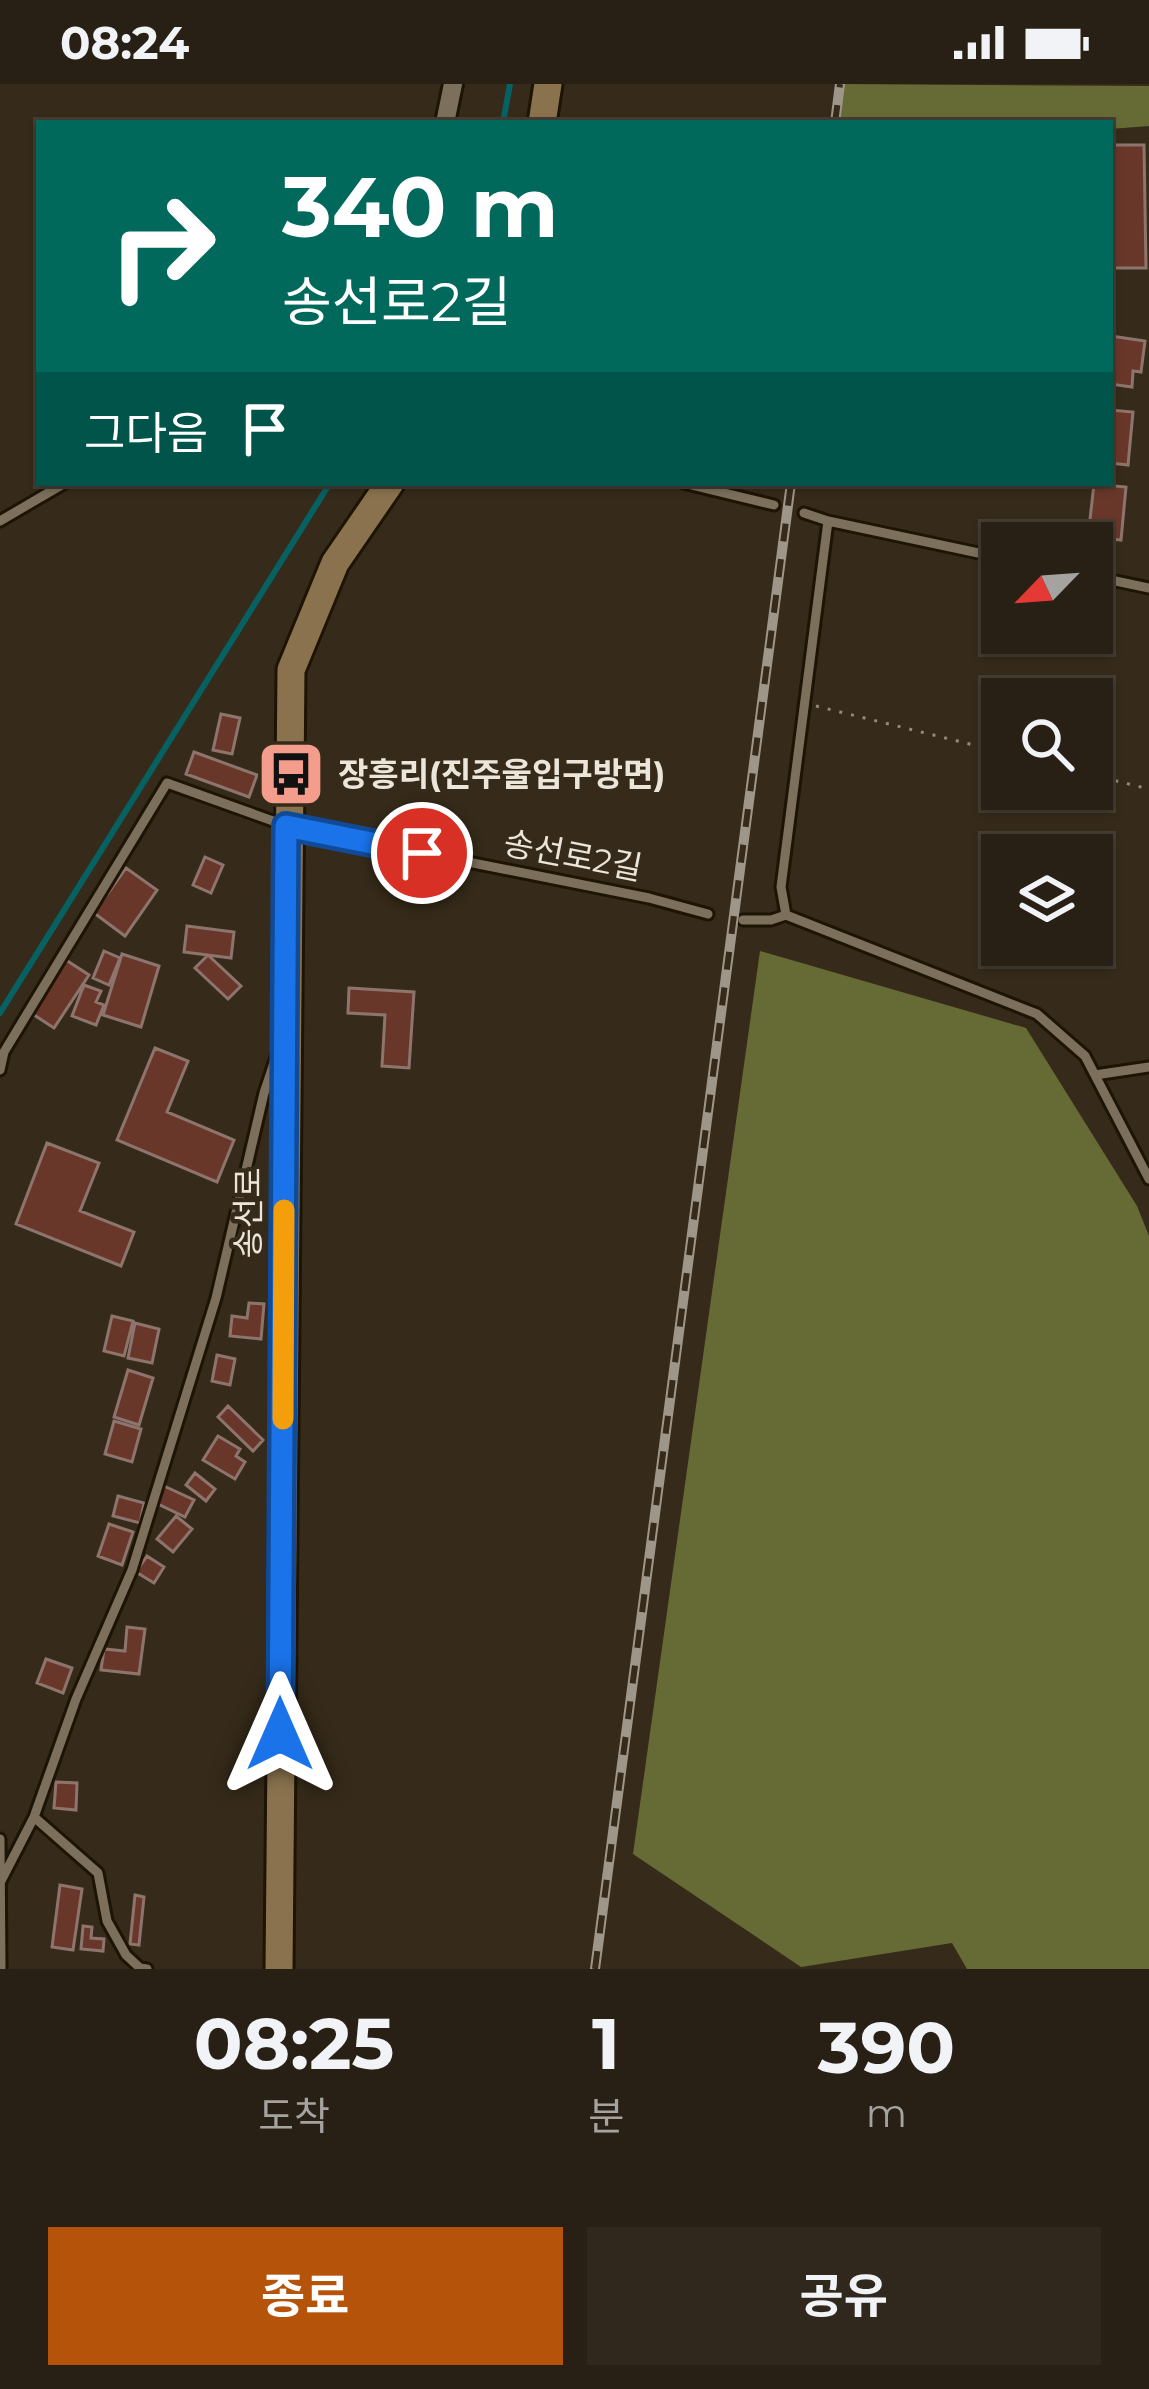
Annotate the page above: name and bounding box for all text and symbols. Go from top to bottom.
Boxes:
text: 08:24 [60,15,189,70]
text: 340 m [282,156,559,258]
icon: right [84,168,240,324]
text: 송선로2길 [282,269,511,335]
icon: arrive [232,396,298,462]
text: 그다음 [84,405,208,460]
north arrow [981,522,1113,654]
map controls [981,522,1113,966]
button: search [981,678,1113,810]
bus stop icon: 장흥리(진주울입구방면) [256,739,326,809]
place label: 장흥리(진주울입구방면) [338,754,665,794]
pin [371,802,473,904]
icon: arrive [389,820,455,886]
street label: 송선로2길 [500,822,646,888]
button: layers [981,834,1113,966]
street label: 송선로 [228,1167,268,1259]
position arrow [217,1671,343,1797]
text: 08:25 [194,1999,394,2087]
text: 1 [592,1999,620,2087]
text: 390 [818,2003,955,2091]
text: m [866,2089,907,2137]
text: 도착 [258,2092,330,2140]
text: 분 [588,2092,624,2140]
button: 종료 [48,2227,563,2365]
button: 공유 [587,2227,1101,2365]

